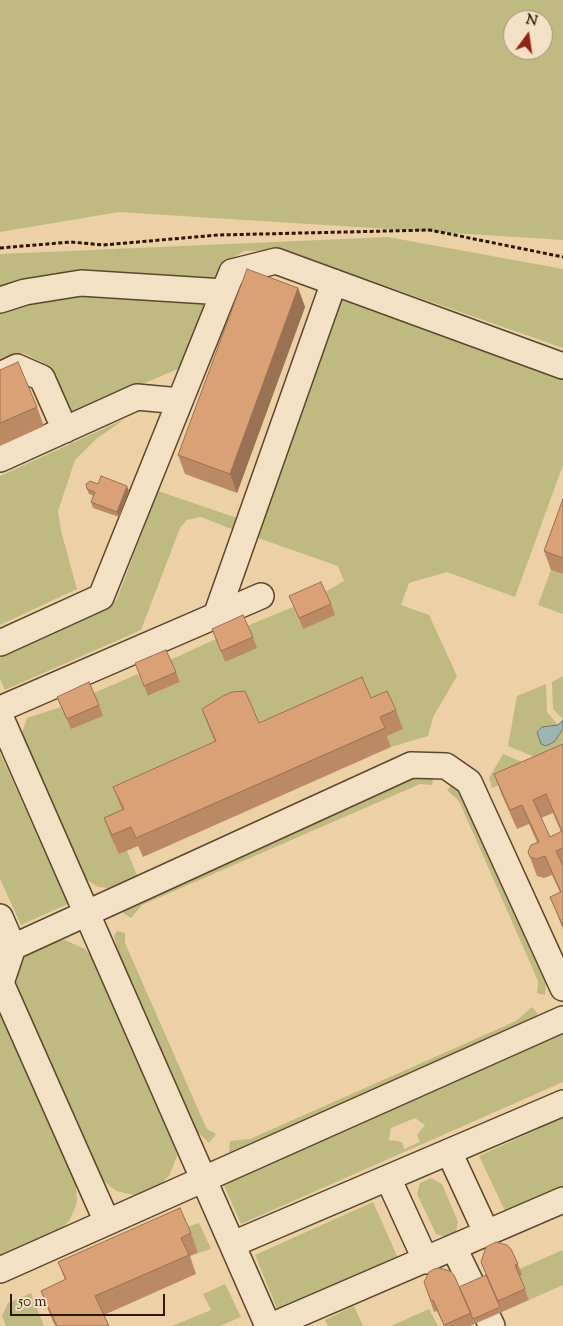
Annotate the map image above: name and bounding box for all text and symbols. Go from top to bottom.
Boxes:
north arrow [503,10,553,60]
text: N [524,10,539,32]
scale bar [12,1284,168,1316]
text: 50 m [18,1292,47,1313]

